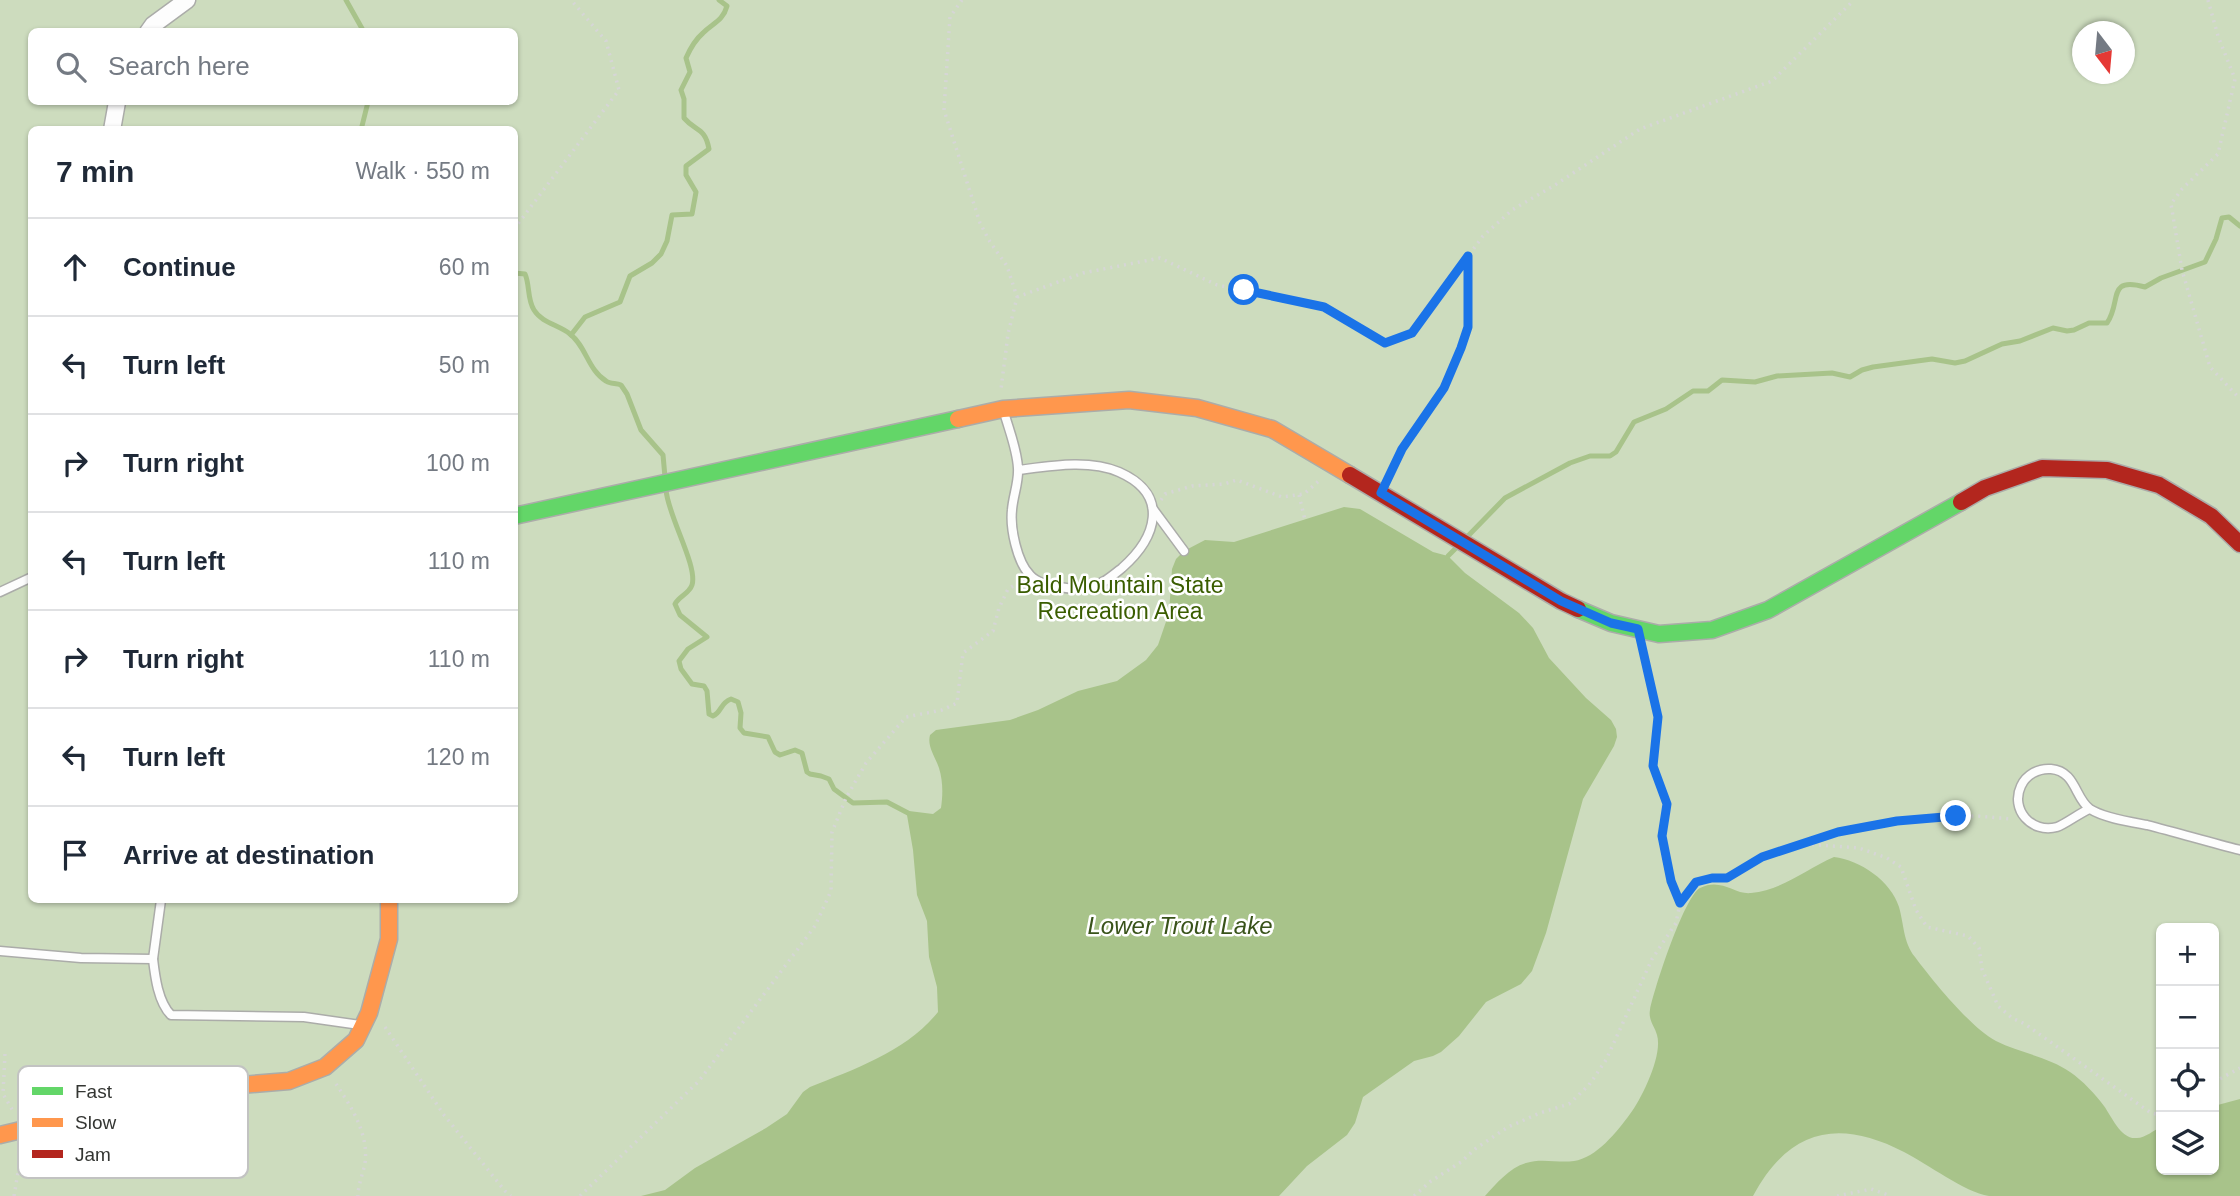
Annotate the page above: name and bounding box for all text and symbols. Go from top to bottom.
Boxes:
north arrow [2072,21,2135,84]
search box [28,28,518,105]
icon: search [52,48,90,86]
text: Search here [108,51,250,81]
text: 7 min [56,155,134,188]
text: Walk · 550 m [355,158,490,184]
icon: ahead [56,248,94,286]
text: Continue [123,252,236,282]
text: 60 m [439,254,490,280]
route start [1228,274,1259,305]
icon: left [56,346,94,384]
text: Turn left [123,350,225,380]
text: 50 m [439,352,490,378]
icon: right [56,444,94,482]
text: Turn right [123,448,244,478]
text: 100 m [426,450,490,476]
icon: left [56,542,94,580]
text: Turn left [123,546,225,576]
text: 110 m [428,548,490,574]
park label: Bald Mountain State Recreation Area [1016,572,1224,624]
icon: right [56,640,94,678]
text: Turn right [123,644,244,674]
text: 110 m [428,646,490,672]
icon: left [56,738,94,776]
text: Turn left [123,742,225,772]
text: 120 m [426,744,490,770]
route end [1940,800,1971,831]
icon: arrive [56,836,94,874]
text: Arrive at destination [123,840,374,870]
water label: Lower Trout Lake [1088,912,1272,939]
map controls [2156,923,2219,1175]
button: + [2156,923,2219,986]
button: − [2156,986,2219,1049]
button: locate [2156,1049,2219,1112]
legend [18,1066,248,1178]
text: Fast [75,1081,113,1102]
text: Slow [75,1112,116,1133]
button: layers [2156,1112,2219,1175]
text: Jam [75,1144,111,1165]

